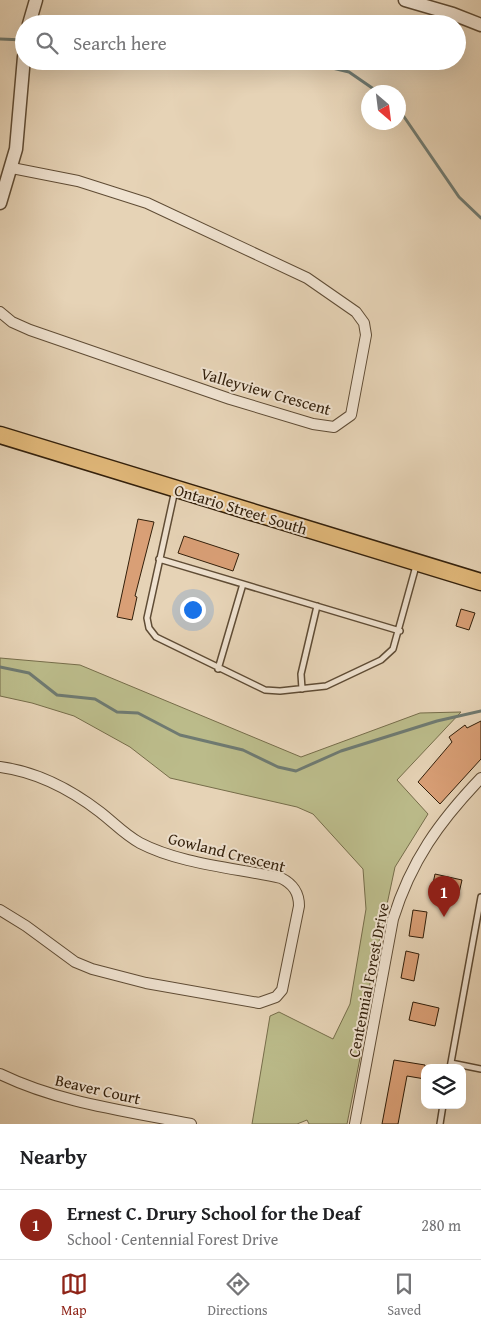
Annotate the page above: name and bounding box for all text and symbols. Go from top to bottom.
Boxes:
search box [15,15,466,70]
icon: search [33,29,61,57]
text: Search here [73,29,167,57]
north arrow [361,85,406,130]
street label: Valleyview Crescent [198,361,334,421]
street label: Ontario Street South [172,477,310,541]
your location [180,597,206,623]
street label: Gowland Crescent [166,826,288,878]
pin: 1 [428,876,460,917]
street label: Centennial Forest Drive [341,901,395,1059]
map controls [421,1064,466,1109]
button: layers [421,1064,466,1109]
street label: Beaver Court [53,1068,143,1111]
text: Nearby [20,1141,87,1172]
text: Ernest C. Drury School for the Deaf [67,1199,361,1227]
text: 1 [32,1213,40,1237]
text: 280 m [421,1213,461,1237]
text: School · Centennial Forest Drive [67,1227,278,1251]
tab: Map [60,1270,88,1320]
tab: Directions [207,1270,268,1320]
tab: Saved [387,1270,421,1320]

